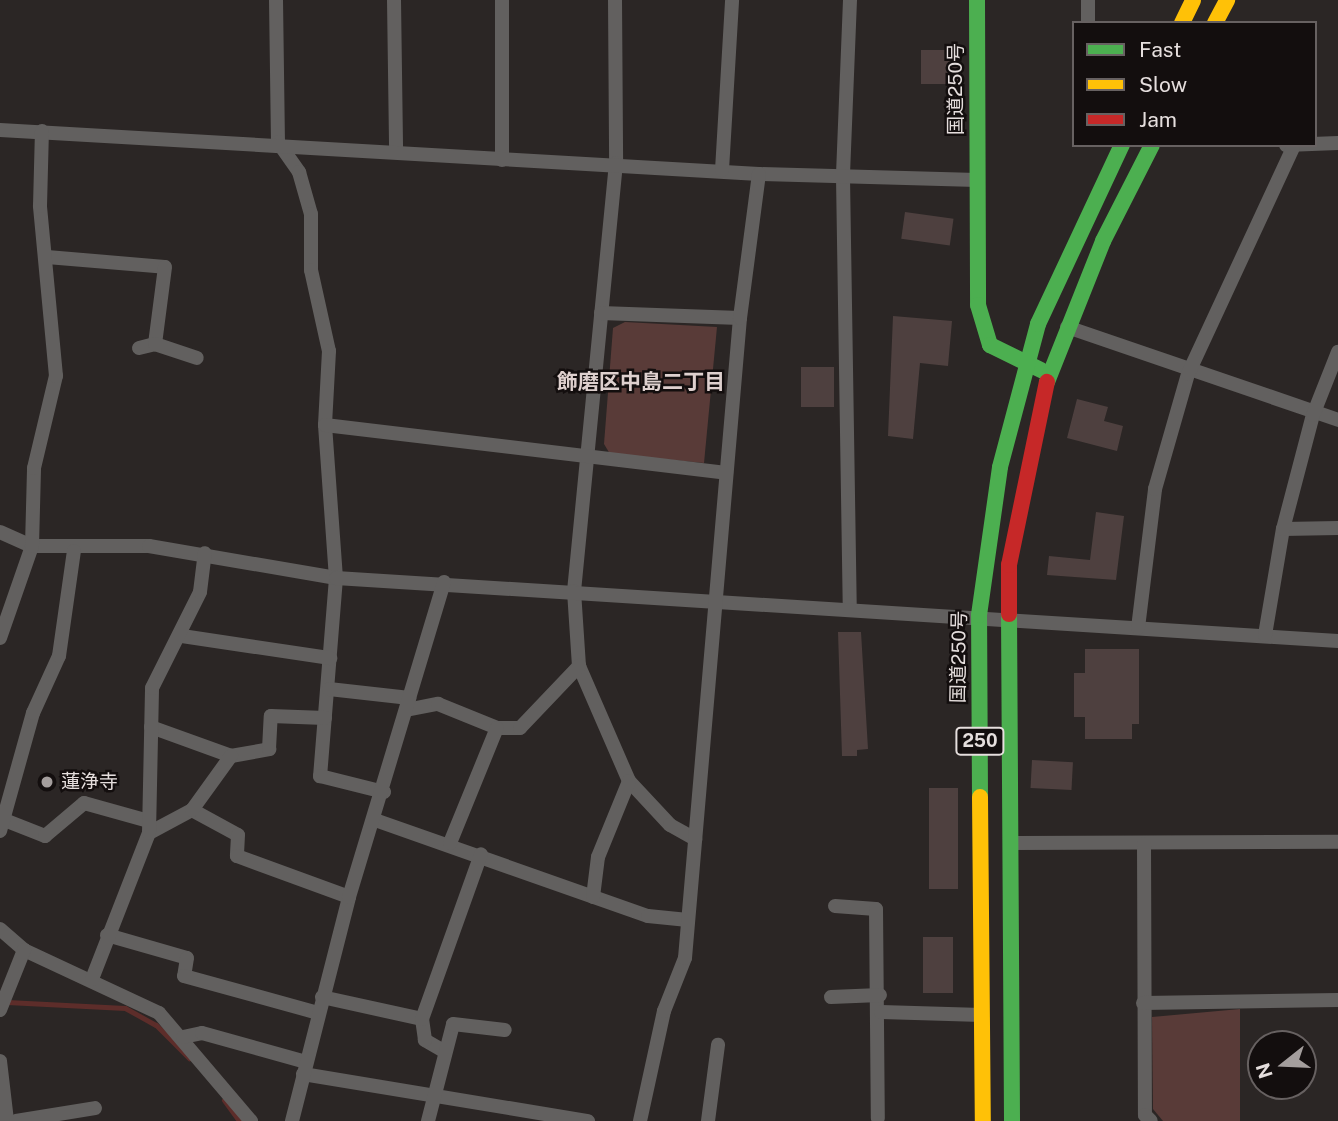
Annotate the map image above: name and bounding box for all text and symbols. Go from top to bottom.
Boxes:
legend [1072,21,1317,147]
text: Fast [1139,37,1181,62]
street label: 国道250号 [945,43,967,135]
text: Slow [1139,72,1187,97]
text: Jam [1139,107,1177,132]
district label: 飾磨区中島二丁目 [557,369,725,395]
street label: 国道250号 [947,611,971,703]
road number: 250 [954,726,1006,756]
place label: 蓮浄寺 [61,771,118,793]
marker: 蓮浄寺 [39,774,55,790]
north arrow [1247,1030,1317,1100]
text: N [1251,1060,1277,1081]

